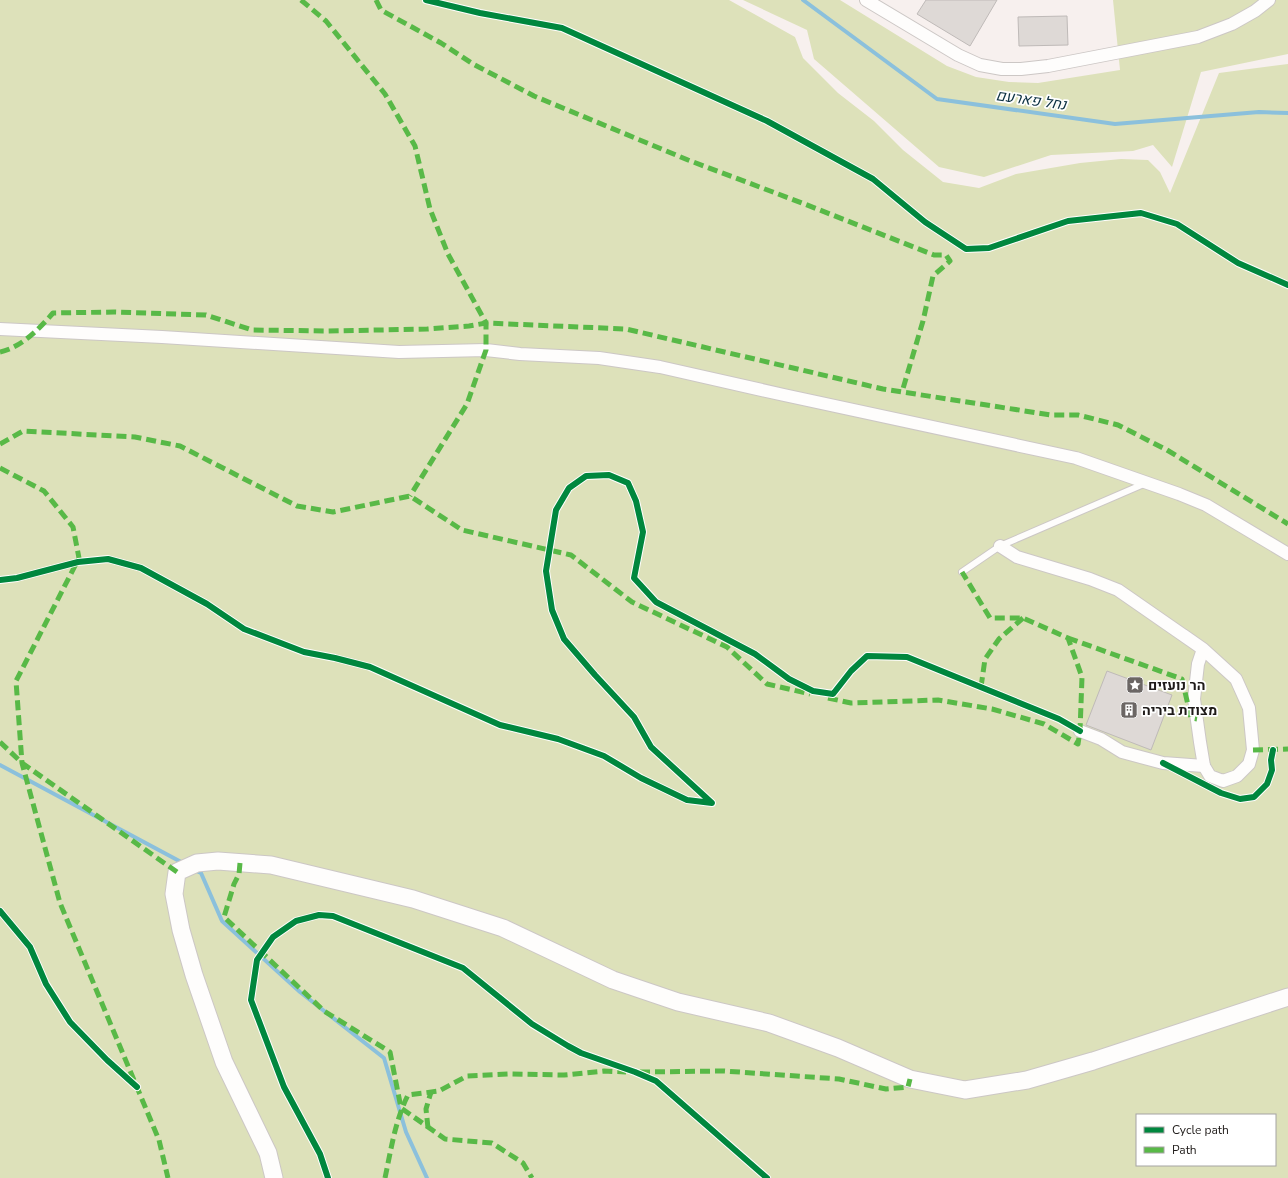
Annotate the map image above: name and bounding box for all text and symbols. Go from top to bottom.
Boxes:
water label: נחל פארעם [995,85,1069,115]
place icon: הר נועזים [1125,675,1145,695]
place label: הר נועזים [1148,676,1205,695]
building icon: מצודת ביריה [1119,700,1139,720]
place label: מצודת ביריה [1142,701,1217,720]
legend [1136,1114,1276,1166]
text: Cycle path [1172,1122,1229,1138]
text: Path [1172,1142,1197,1158]

